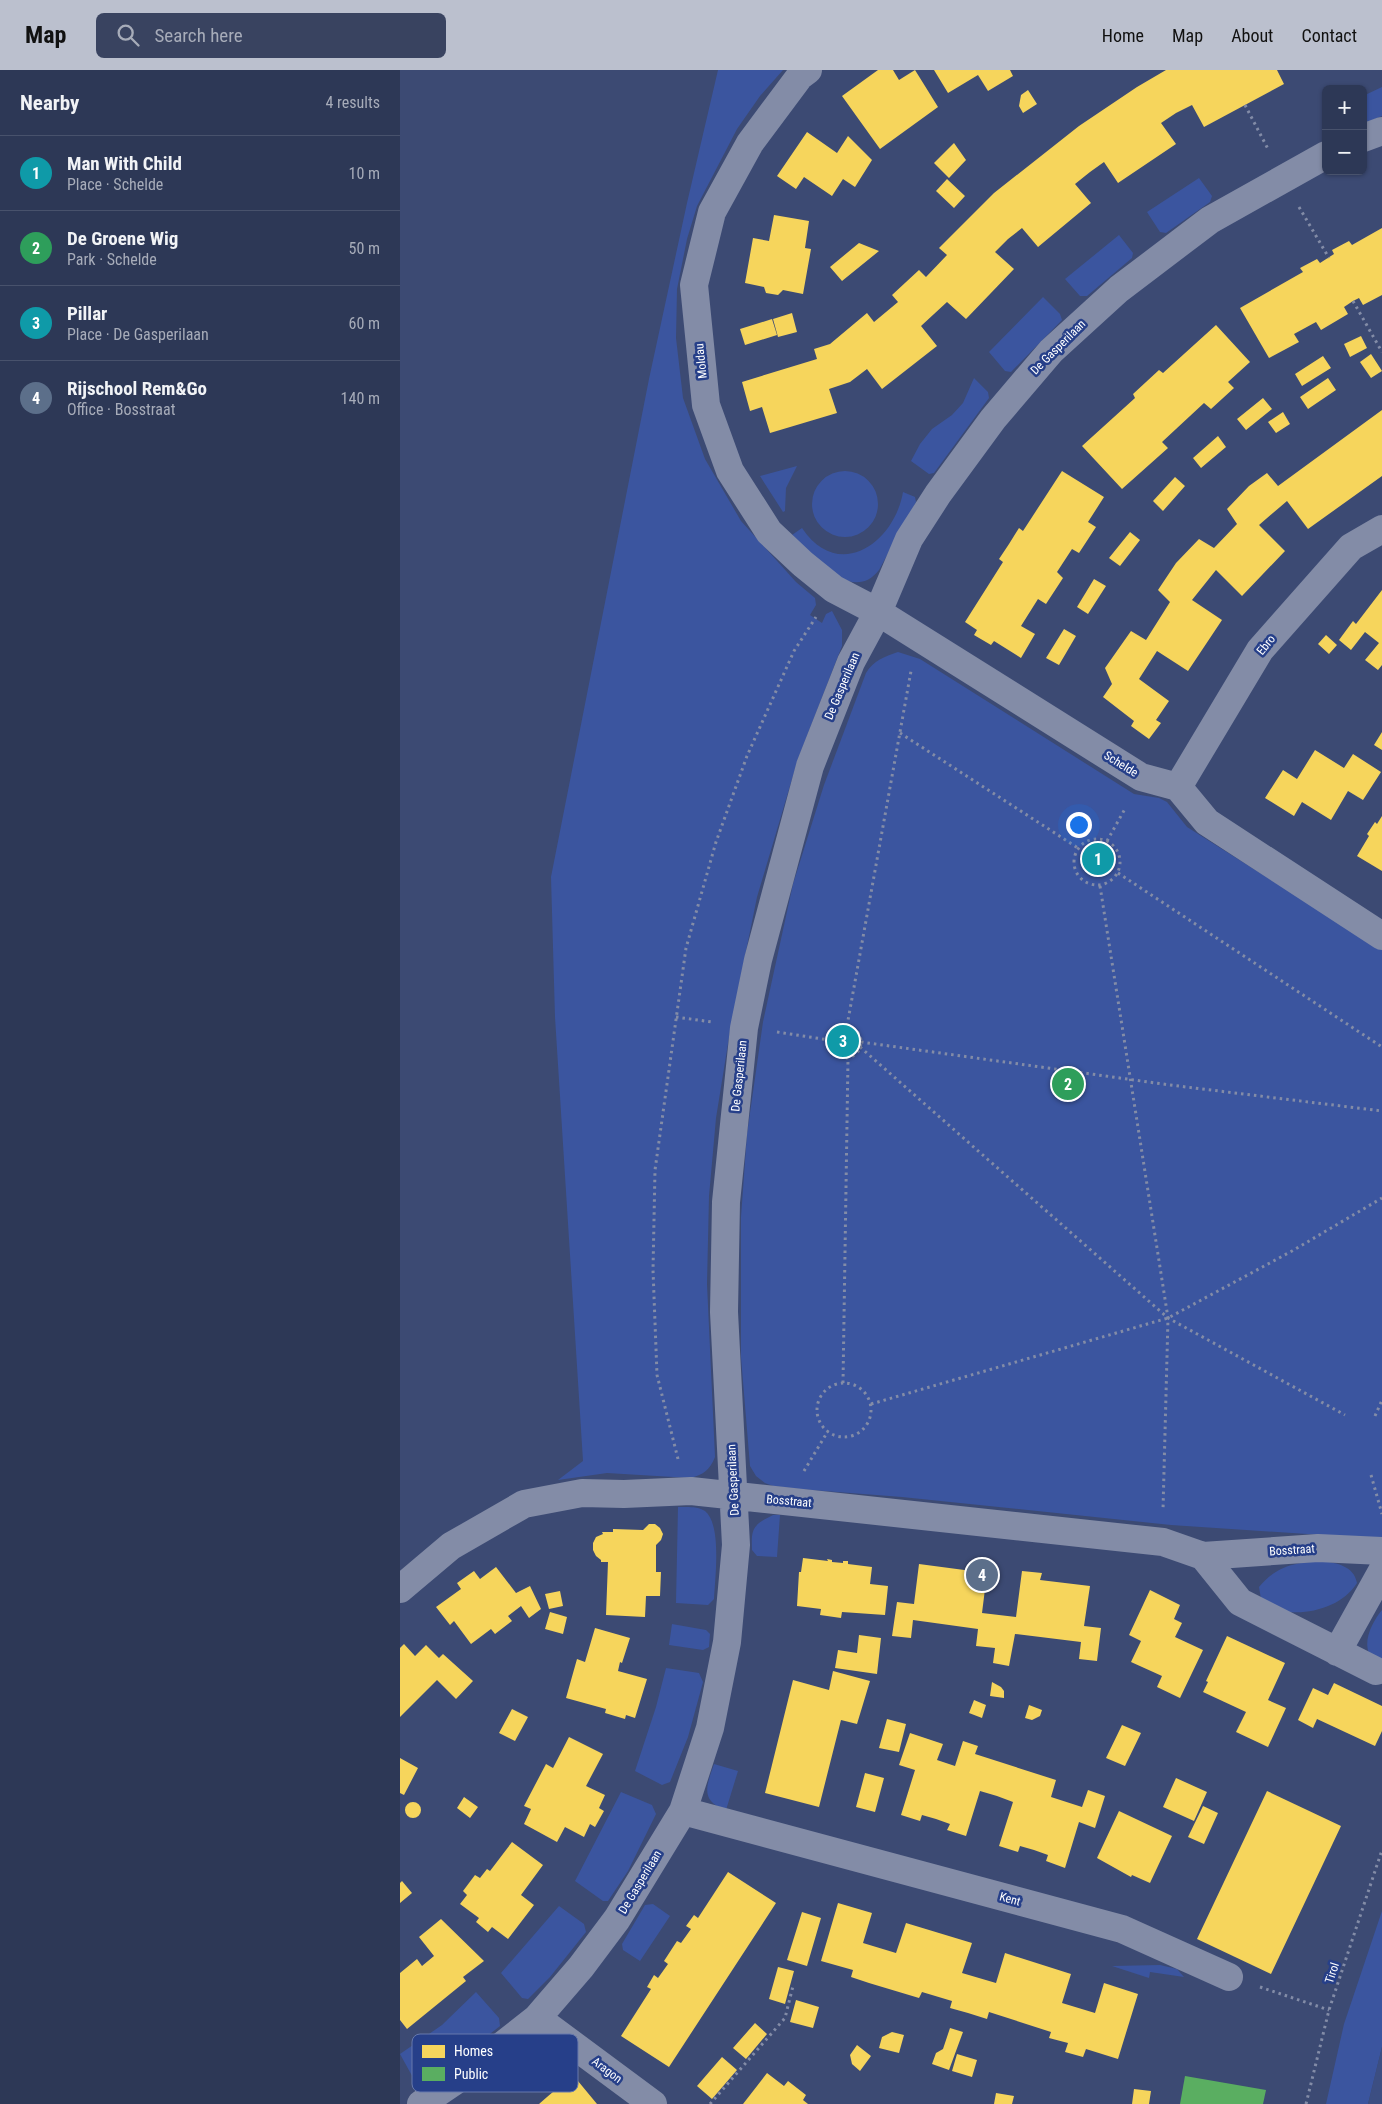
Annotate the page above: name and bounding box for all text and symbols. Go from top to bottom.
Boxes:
search box [96,13,446,58]
text: Map [25,21,66,49]
icon: search [114,21,142,49]
text: Search here [154,24,243,47]
text: Home [1102,25,1144,46]
text: Map [1172,25,1203,46]
text: About [1231,25,1273,46]
text: Contact [1301,25,1357,46]
map controls [1322,85,1367,175]
button: + [1322,85,1367,130]
text: Nearby [20,91,79,115]
text: 4 results [325,93,380,112]
button: − [1322,130,1367,175]
text: Man With Child [67,152,182,175]
text: 1 [32,164,40,183]
text: 10 m [348,164,380,183]
text: Place · Schelde [67,175,163,194]
text: De Groene Wig [67,227,178,250]
text: 2 [32,239,40,258]
text: 50 m [348,239,380,258]
text: Park · Schelde [67,250,157,269]
text: Pillar [67,302,107,325]
text: 3 [32,314,40,333]
text: 60 m [348,314,380,333]
street label: De Gasperilaan [1028,317,1088,377]
text: Place · De Gasperilaan [67,325,209,344]
street label: Moldau [692,342,710,379]
text: Rijschool Rem&Go [67,377,207,400]
text: 4 [32,389,40,408]
text: 140 m [341,389,380,408]
text: Office · Bosstraat [67,400,175,419]
street label: Ebro [1254,632,1278,658]
street label: De Gasperilaan [822,650,862,722]
street label: Schelde [1101,748,1141,780]
your location [1066,812,1092,838]
pin: 1 [1082,840,1114,878]
pin: 3 [827,1022,859,1060]
street label: De Gasperilaan [728,1040,750,1112]
pin: 2 [1052,1065,1084,1103]
street label: De Gasperilaan [724,1444,742,1516]
street label: Bosstraat [766,1492,813,1510]
street label: Bosstraat [1269,1541,1316,1559]
pin: 4 [966,1556,998,1594]
street label: De Gasperilaan [616,1848,665,1916]
street label: Kent [998,1889,1023,1909]
street label: Tirol [1322,1961,1342,1985]
legend [412,2034,578,2092]
text: Homes [454,2043,493,2059]
street label: Aragon [589,2054,625,2086]
text: Public [454,2066,488,2082]

